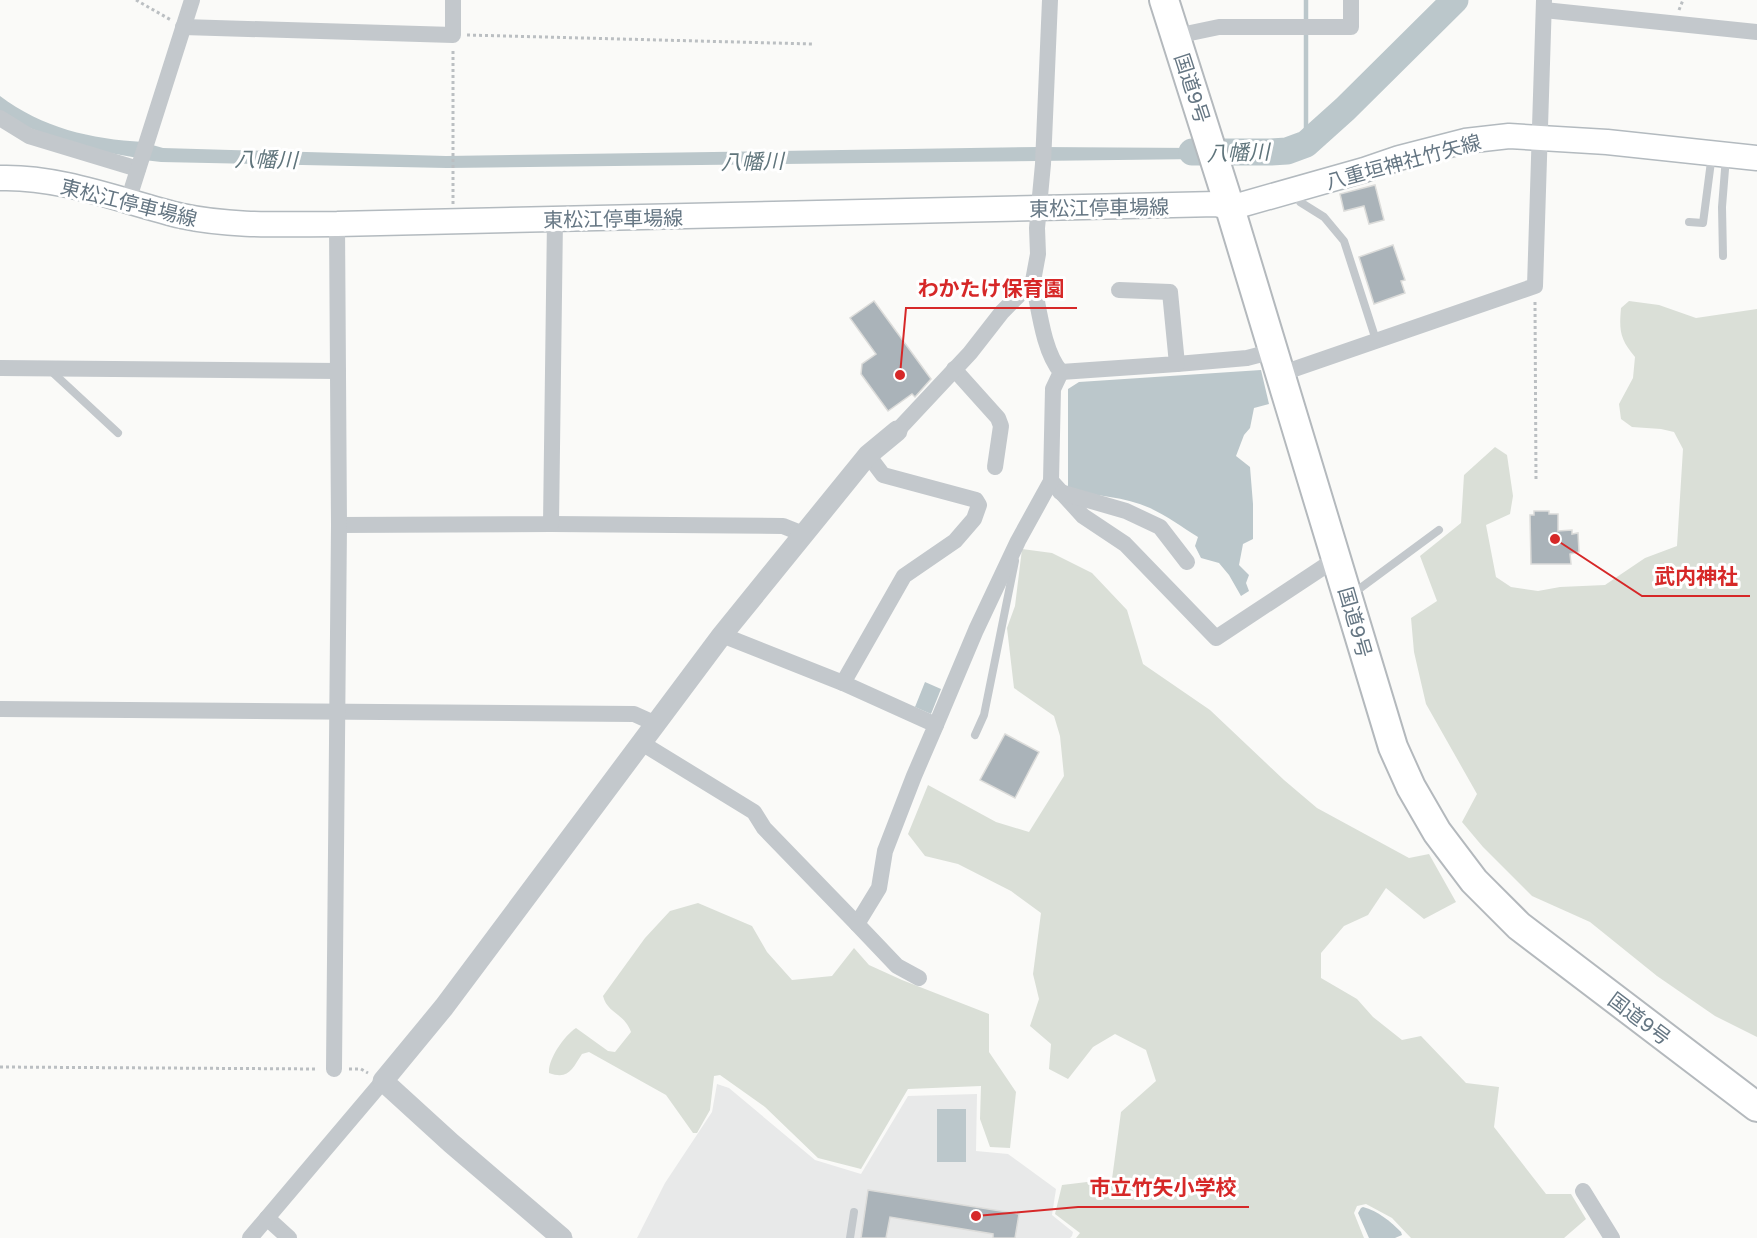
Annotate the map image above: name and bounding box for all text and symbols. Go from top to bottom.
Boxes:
street label: 国道9号 [1170,50,1216,126]
street label: 八重垣神社竹矢線 [1323,129,1483,193]
water label: 八幡川 [1206,138,1272,166]
water label: 八幡川 [234,145,300,173]
water label: 八幡川 [720,147,786,175]
street label: 東松江停車場線 [58,173,200,231]
street label: 東松江停車場線 [1029,194,1169,220]
street label: 東松江停車場線 [543,205,683,231]
callout: わかたけ保育園 [906,269,1077,308]
text: わかたけ保育園 [918,275,1065,301]
callout: 武内神社 [1642,557,1750,596]
text: 武内神社 [1654,563,1738,589]
street label: 国道9号 [1335,584,1377,660]
street label: 国道9号 [1604,987,1676,1049]
callout: 市立竹矢小学校 [1078,1168,1249,1207]
text: 市立竹矢小学校 [1090,1174,1237,1200]

